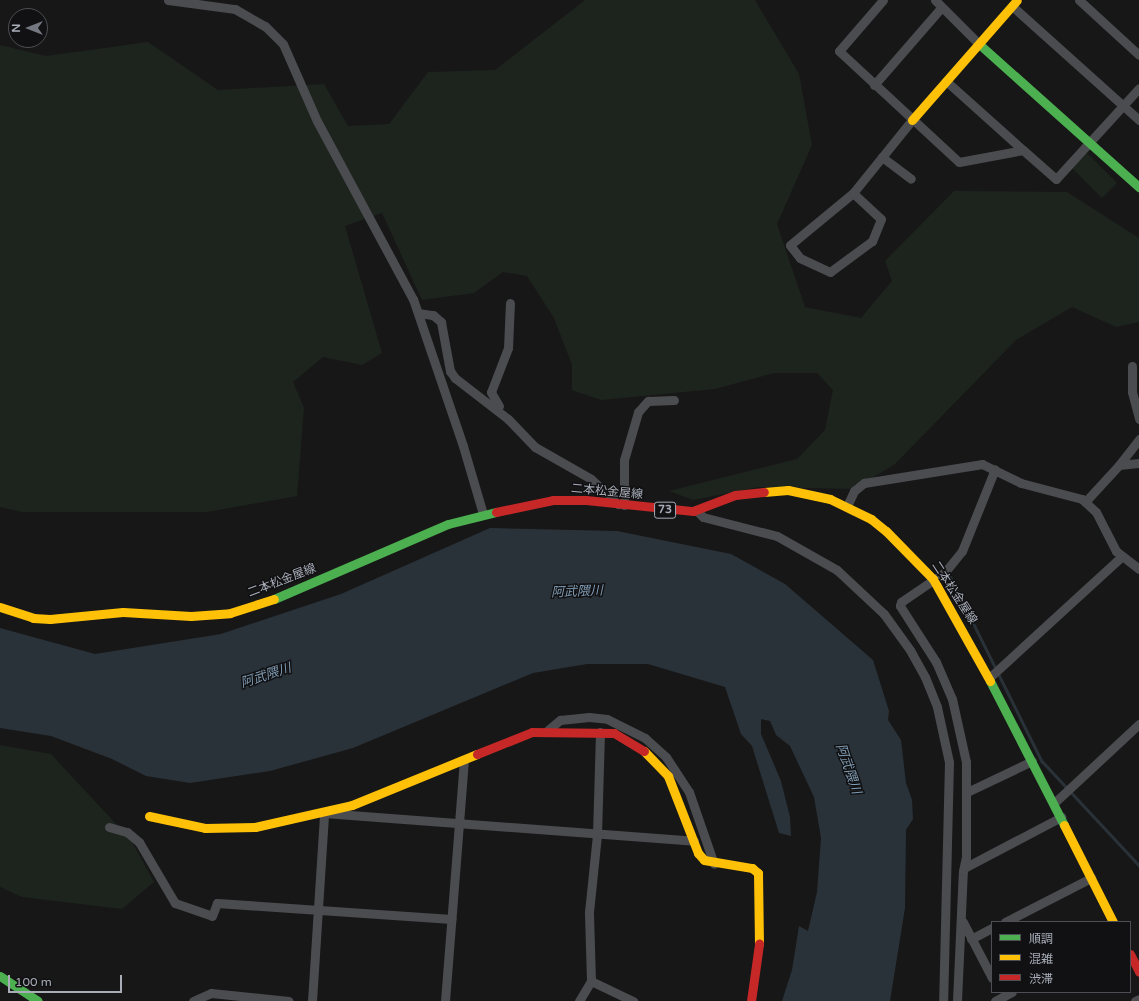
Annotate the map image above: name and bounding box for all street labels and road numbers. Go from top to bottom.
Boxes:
street label: 二本松金屋線 [571,482,643,502]
road number: 73 [654,501,676,519]
street label: 二本松金屋線 [928,559,980,627]
street label: 二本松金屋線 [246,561,318,601]

